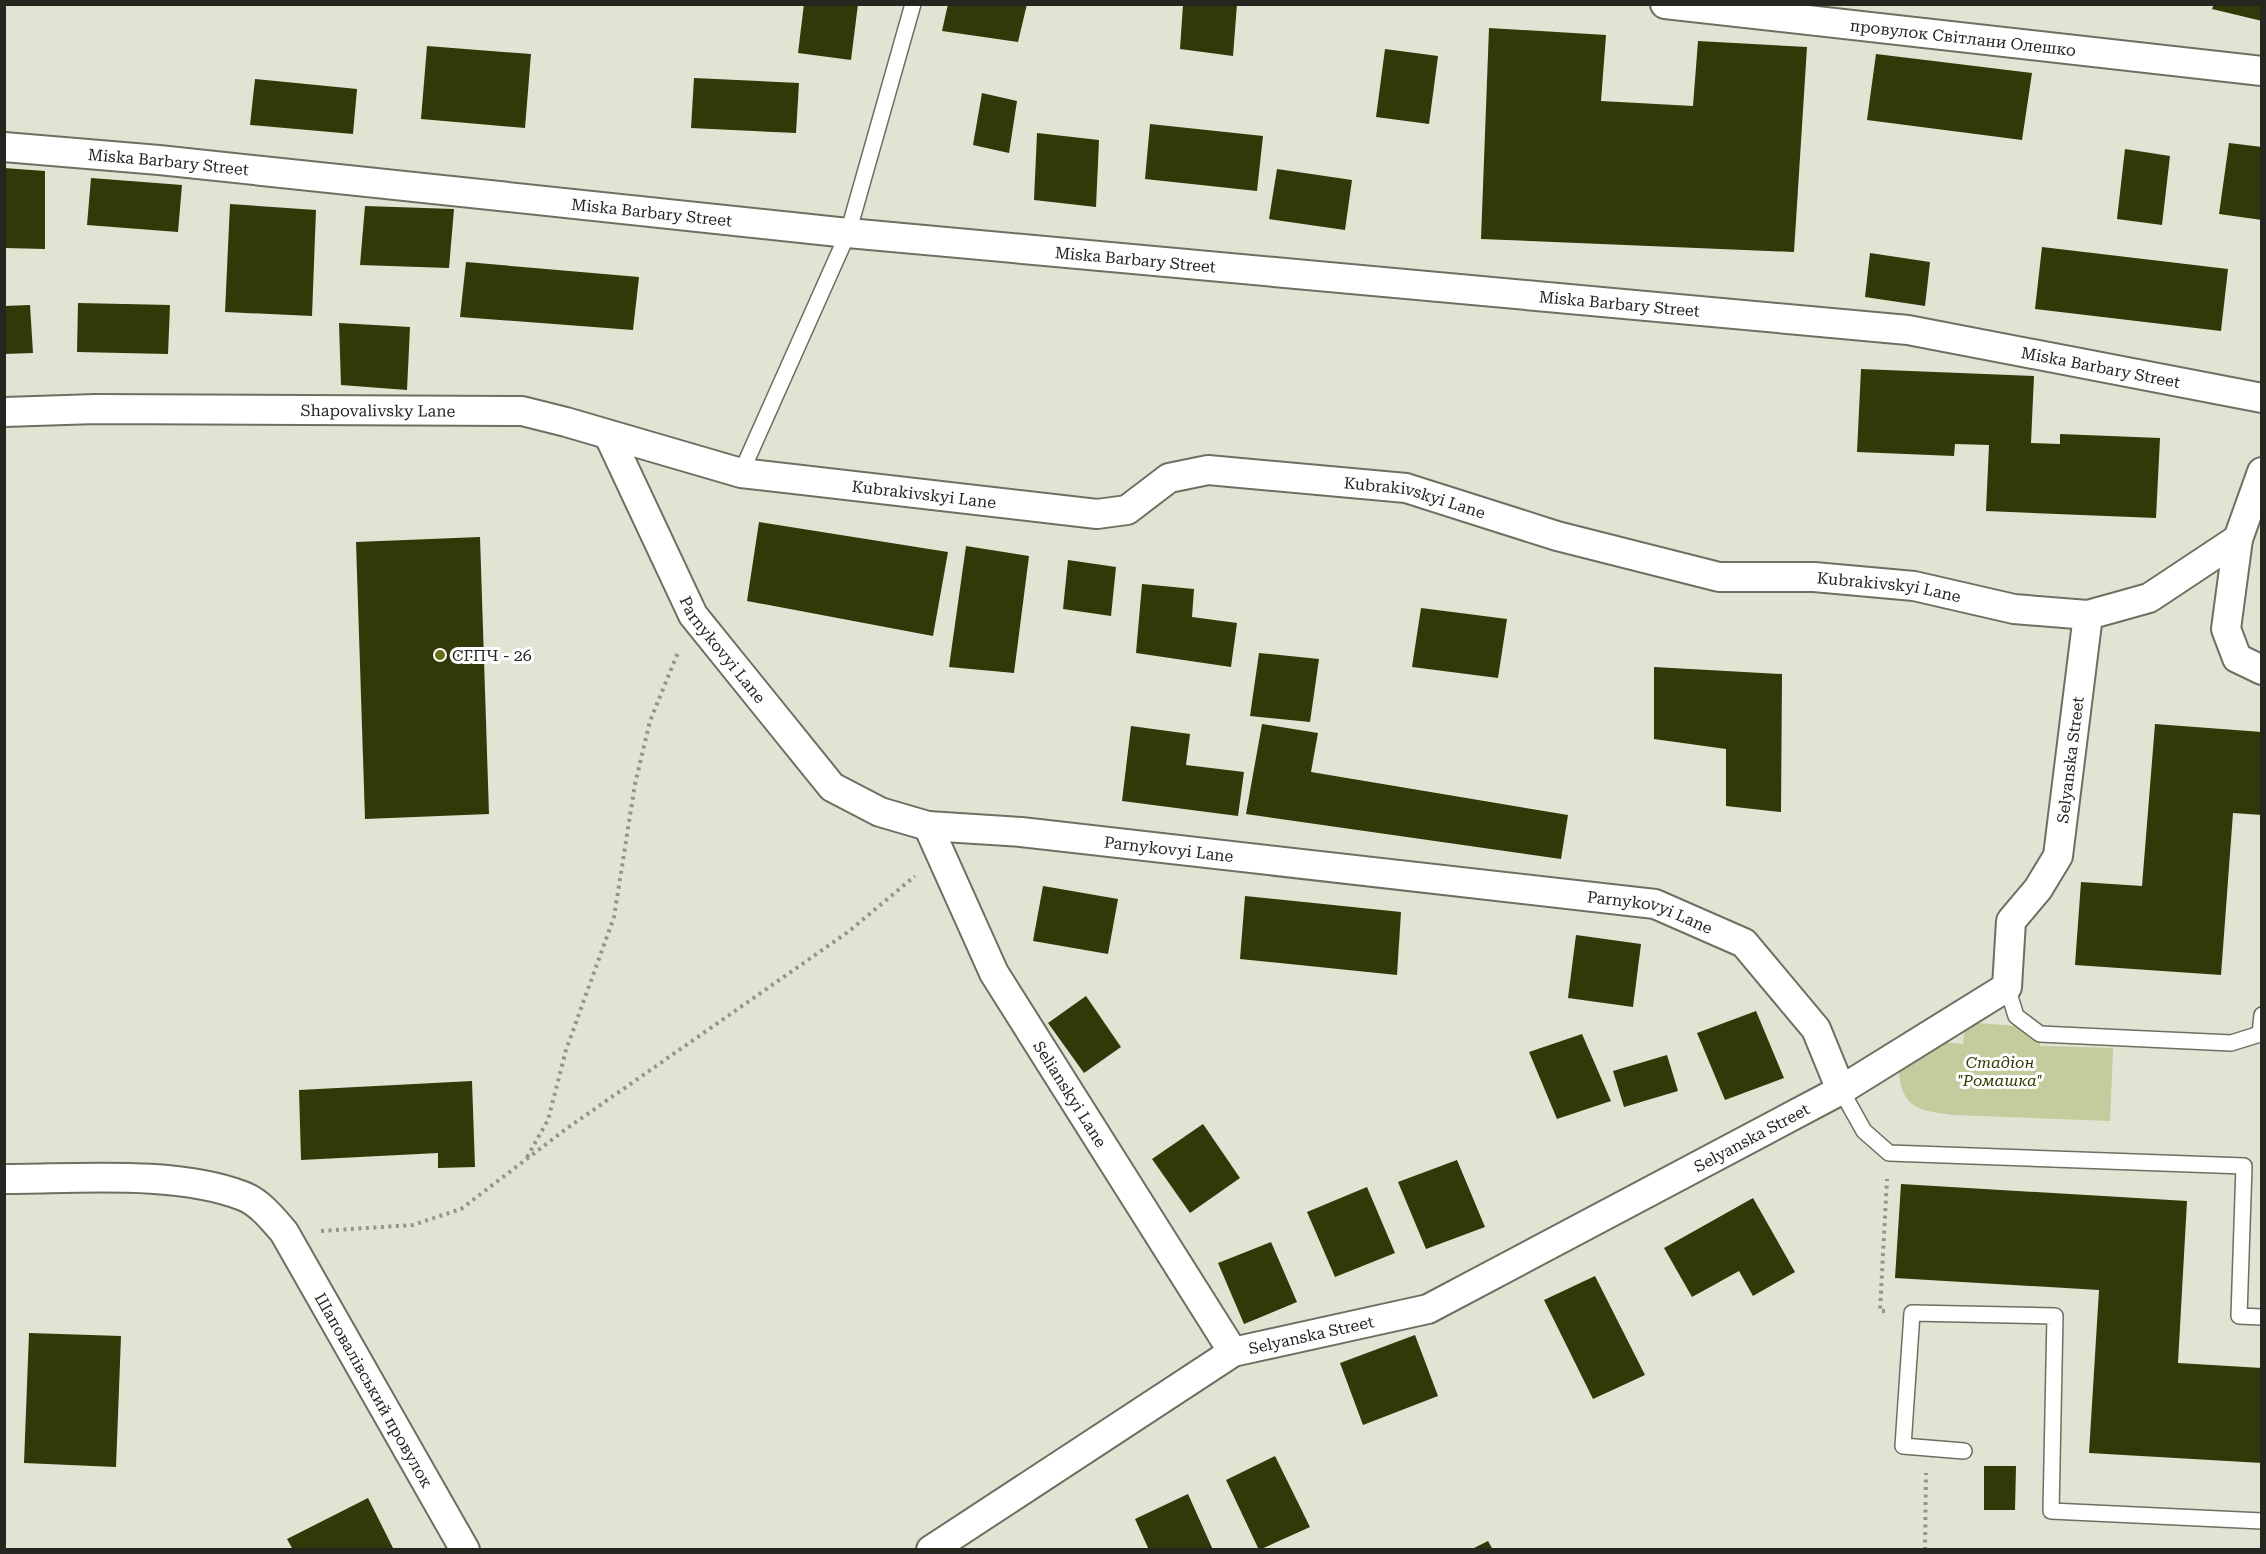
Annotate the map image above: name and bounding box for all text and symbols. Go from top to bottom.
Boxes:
street label: провулок Світлани Олешко [1849,15,2077,60]
street label: Miska Barbary Street [87,145,250,179]
street label: Miska Barbary Street [570,194,733,230]
street label: Miska Barbary Street [1054,242,1217,276]
street label: Miska Barbary Street [1538,287,1701,320]
street label: Miska Barbary Street [2020,342,2182,392]
street label: Shapovalivsky Lane [300,400,456,420]
street label: Kubrakivskyi Lane [1343,473,1488,522]
street label: Kubrakivskyi Lane [851,476,997,512]
street label: Kubrakivskyi Lane [1816,568,1963,606]
street label: Parnykovyi Lane [676,593,770,707]
place label: СГПЧ - 26 [452,646,532,665]
marker: СГПЧ - 26 [433,648,447,662]
street label: Selyanska Street [2053,695,2087,825]
street label: Parnykovyi Lane [1103,832,1235,866]
street label: Parnykovyi Lane [1586,887,1716,938]
street label: Selianskyi Lane [1030,1037,1111,1151]
park label: Стадіон "Ромашка" [1957,1053,2043,1090]
street label: Selyanska Street [1691,1099,1812,1176]
street label: Шаповалівський провулок [311,1289,437,1491]
street label: Selyanska Street [1247,1312,1375,1358]

